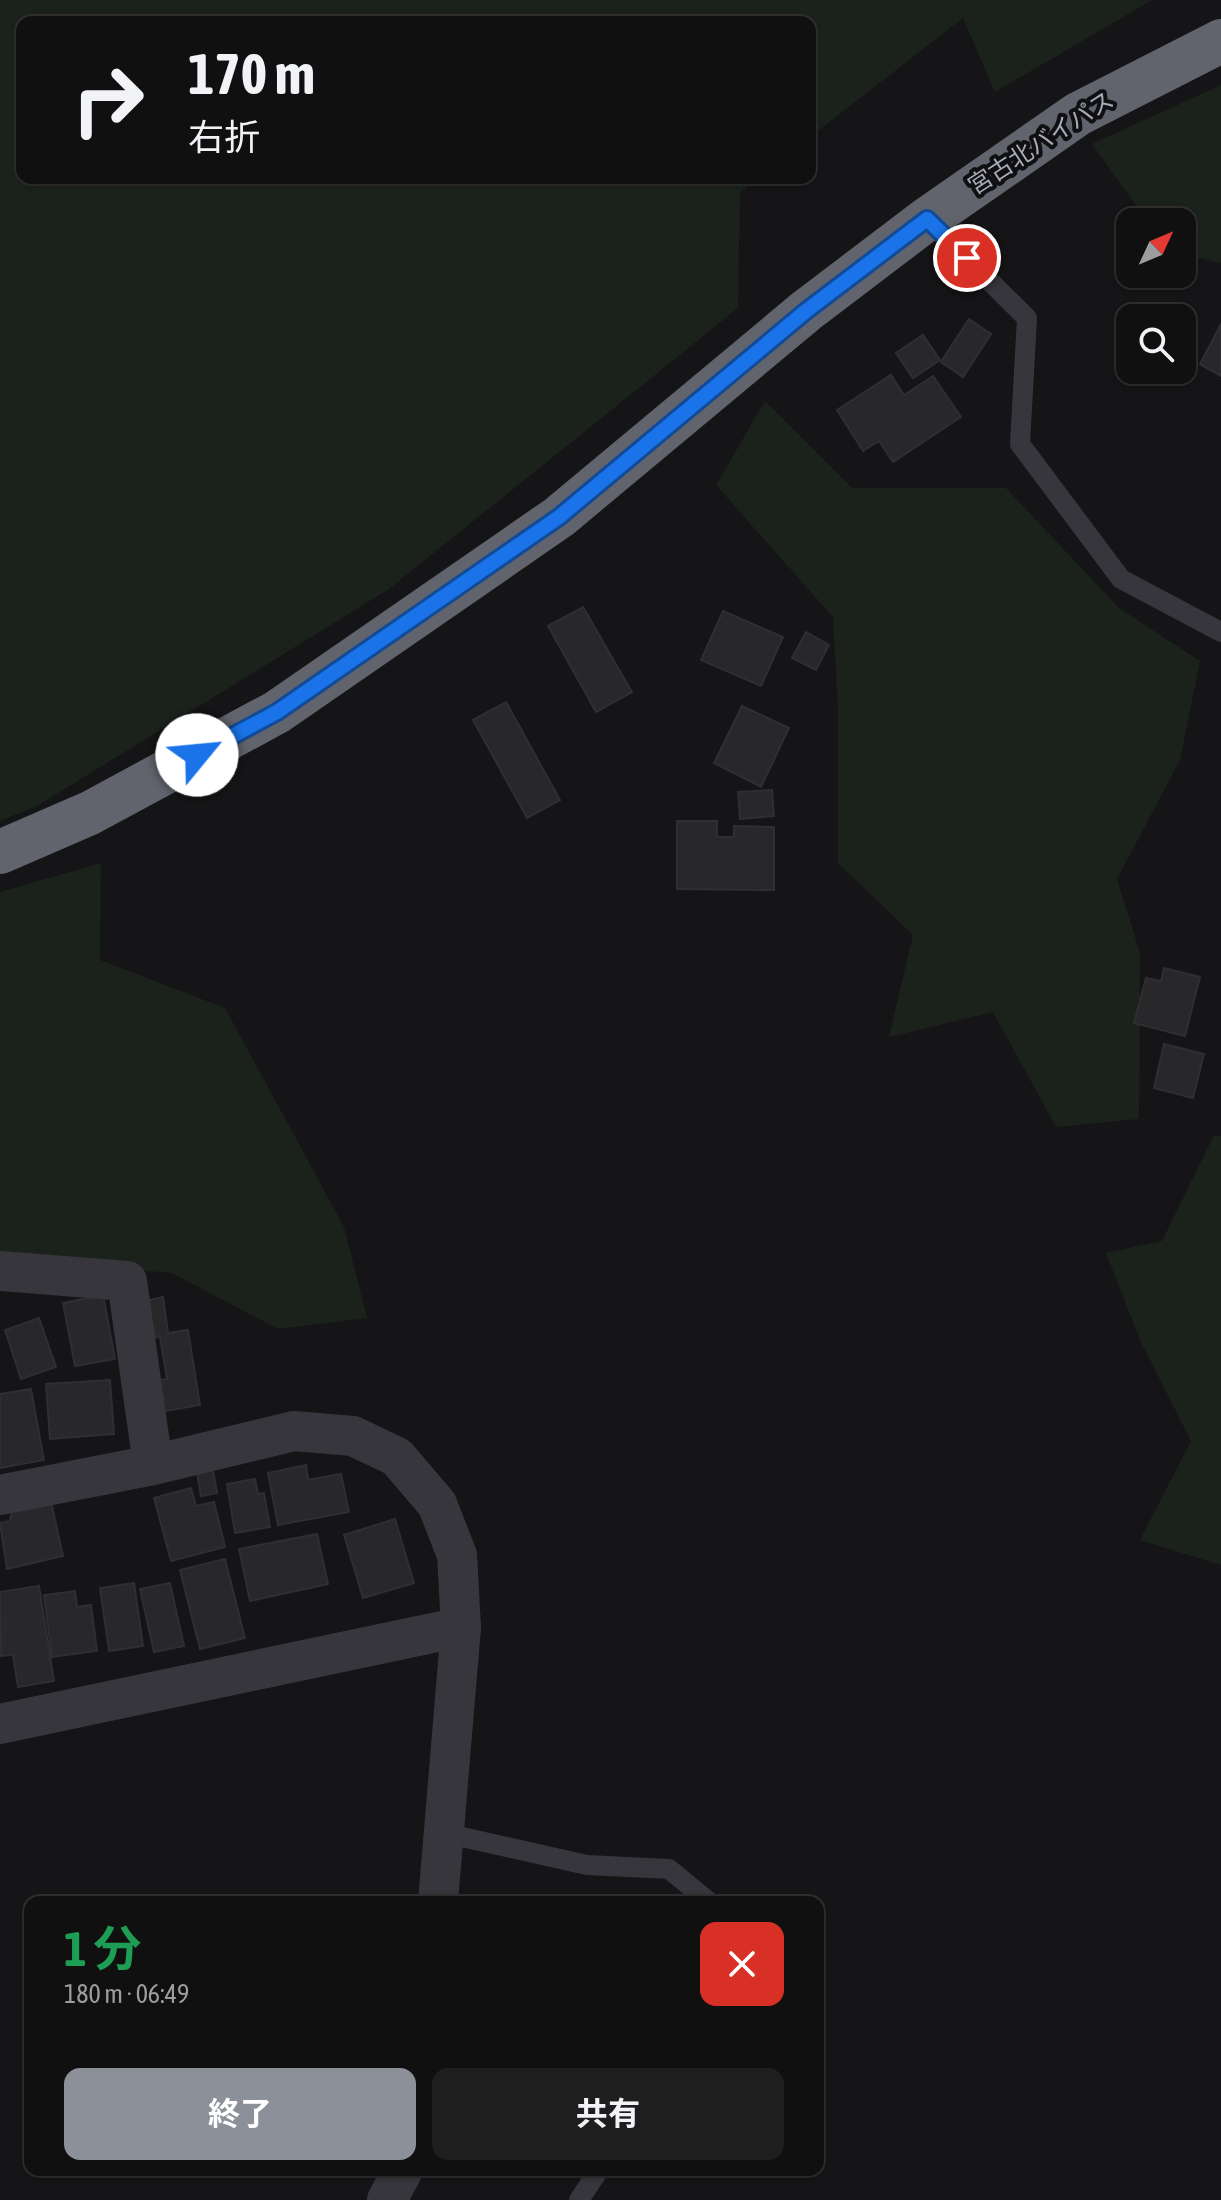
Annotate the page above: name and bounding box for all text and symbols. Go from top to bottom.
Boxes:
text: 170 m [188,42,315,106]
icon: right [56,48,160,152]
street label: 宮古北バイパス [963,86,1118,200]
text: 右折 [188,116,260,158]
north arrow [1116,208,1196,288]
map controls [1116,208,1196,384]
pin [933,224,1001,292]
icon: arrive [945,236,989,280]
button: search [1116,304,1196,384]
position arrow [155,713,239,797]
text: 1 分 [64,1921,141,1976]
button: close [700,1922,784,2006]
text: 180 m · 06:49 [64,1979,189,2009]
button: 終了 [64,2068,416,2160]
button: 共有 [432,2068,784,2160]

